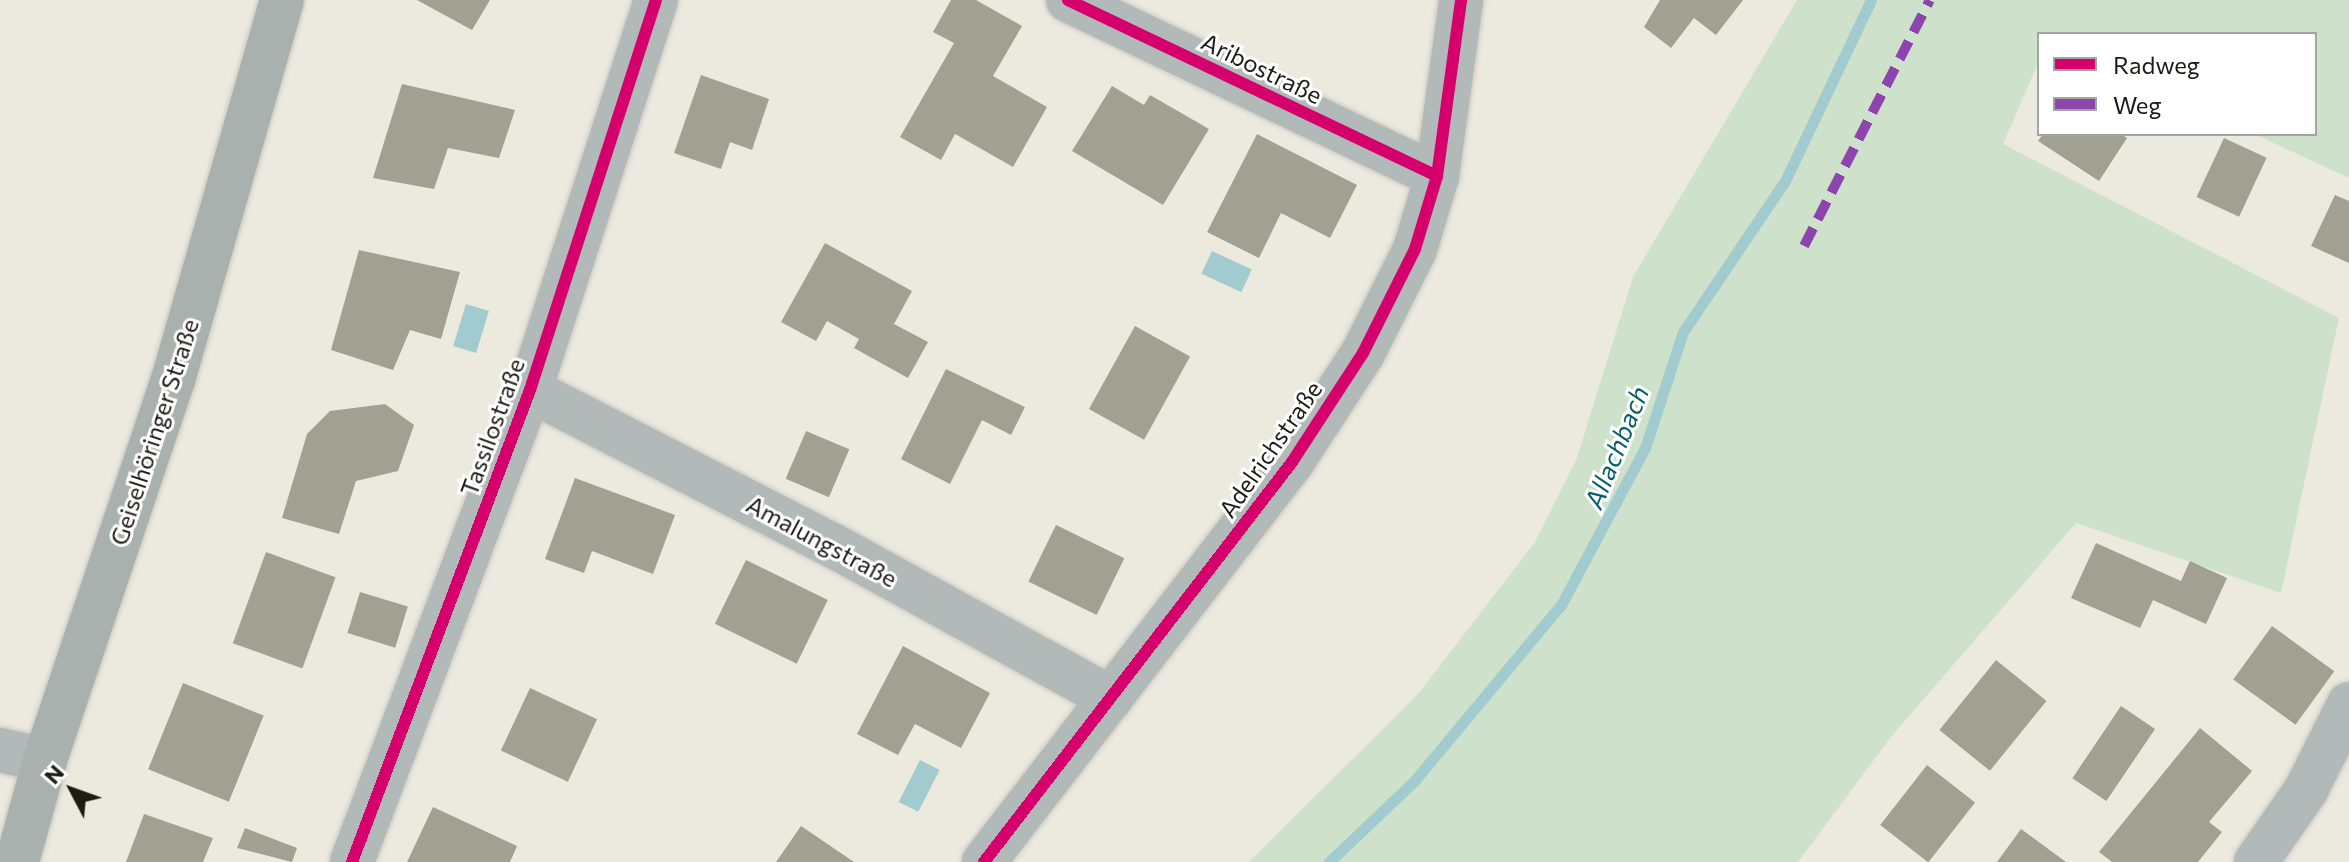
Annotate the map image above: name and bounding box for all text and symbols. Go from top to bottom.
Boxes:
street label: Aribostraße [1197,26,1327,110]
legend [2037,32,2317,136]
text: Radweg [2113,50,2200,79]
text: Weg [2113,90,2161,119]
street label: Geiselhöringer Straße [104,315,204,549]
street label: Tassilostraße [454,354,530,500]
street label: Adelrichstraße [1212,375,1328,523]
water label: Allachbach [1577,381,1655,513]
street label: Amalungstraße [742,489,902,593]
north arrow [32,750,112,830]
text: N [38,759,69,789]

